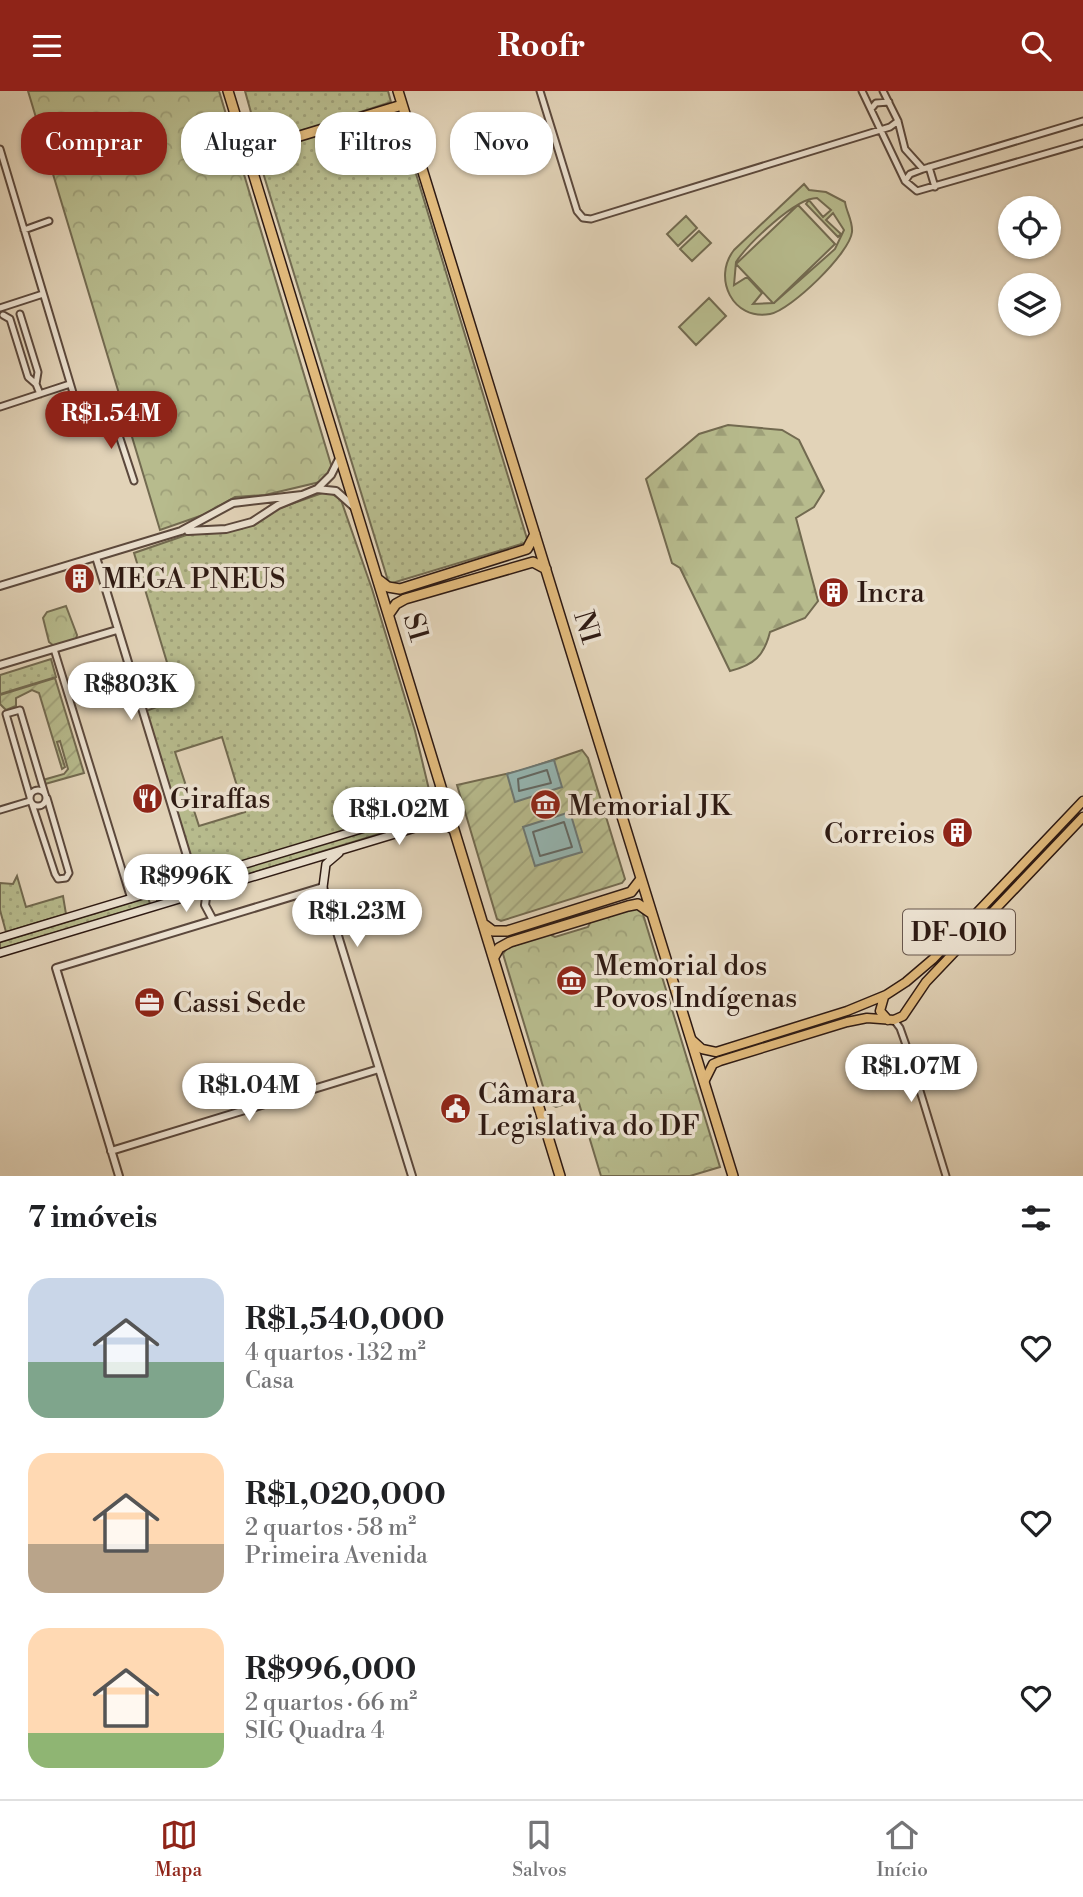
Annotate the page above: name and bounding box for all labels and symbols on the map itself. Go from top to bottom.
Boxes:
pin: R$1.54M [46,391,176,451]
building icon: MEGA PNEUS [62,561,96,595]
place label: MEGA PNEUS [102,562,286,597]
building icon: Incra [817,575,851,609]
place label: Incra [857,576,925,611]
street label: N1 [565,607,608,648]
street label: S1 [395,609,436,646]
pin: R$803K [74,663,188,722]
restaurant icon: Giraffas [130,781,164,815]
place label: Giraffas [170,782,271,817]
pin: R$1.02M [334,787,464,847]
museum icon: Memorial JK [528,788,562,822]
place label: Memorial JK [568,789,732,824]
building icon: Correios [941,816,975,850]
place label: Correios [824,817,935,852]
pin: R$996K [129,855,243,914]
pin: R$1.23M [292,889,422,949]
road number: DF-010 [903,909,1015,954]
place label: Memorial dos Povos Indígenas [594,949,797,1016]
museum icon: Memorial dos Povos Indígenas [554,964,588,998]
office icon: Cassi Sede [133,985,167,1019]
place label: Cassi Sede [173,986,306,1021]
pin: R$1.07M [846,1045,976,1104]
pin: R$1.04M [184,1063,314,1123]
place label: Câmara Legislativa do DF [478,1077,700,1144]
public building icon: Câmara Legislativa do DF [438,1092,472,1126]

